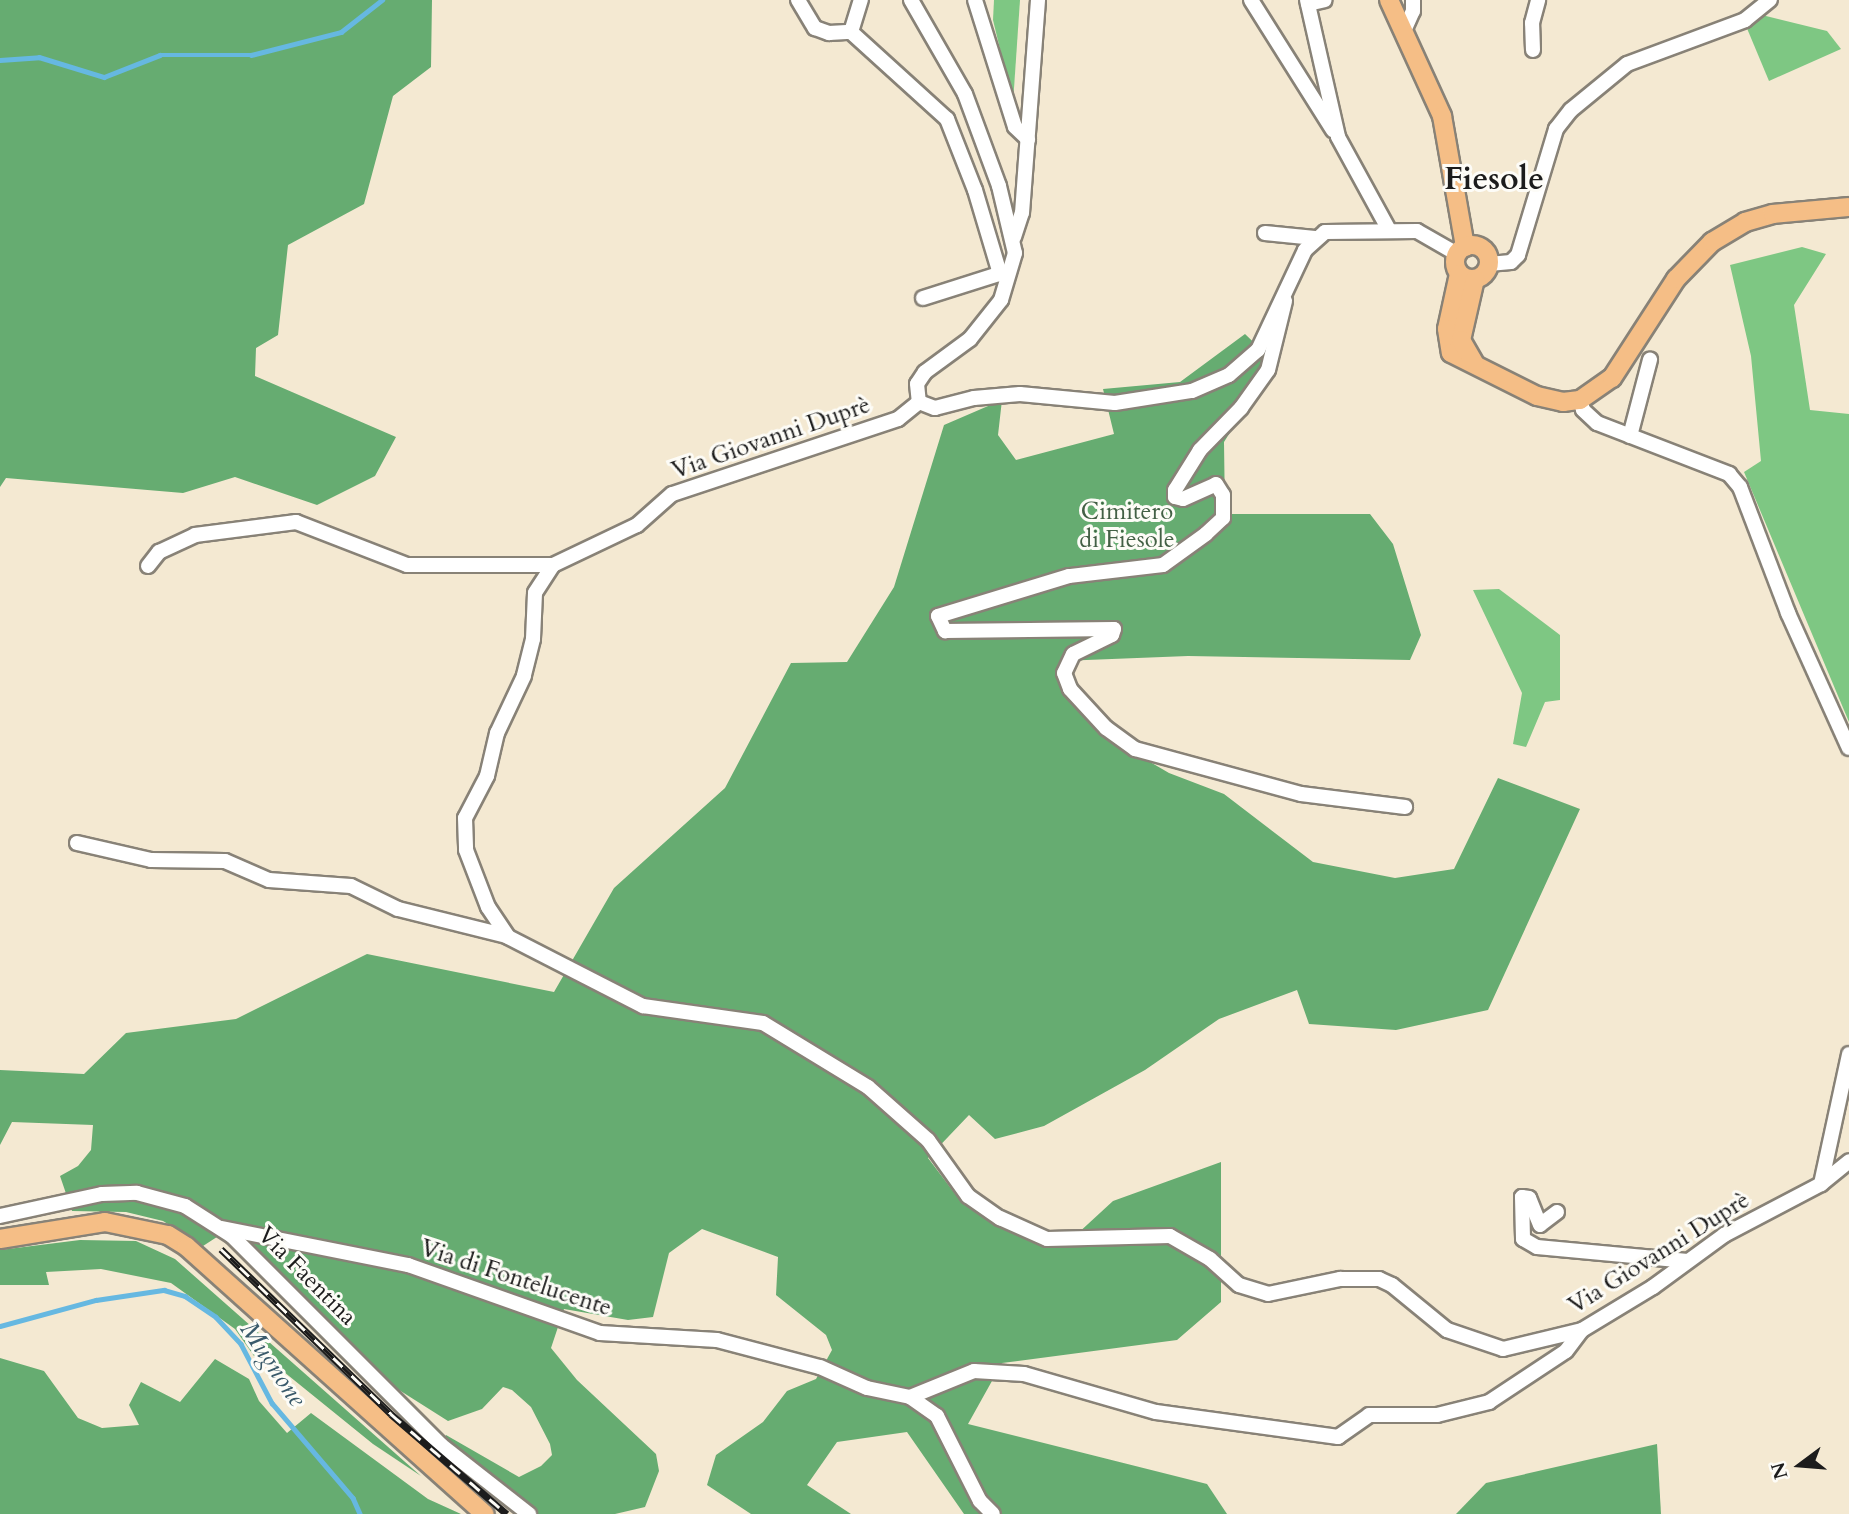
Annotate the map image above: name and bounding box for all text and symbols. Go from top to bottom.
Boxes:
district label: Fiesole [1444,160,1544,198]
street label: Via Giovanni Duprè [668,391,874,485]
park label: Cimitero di Fiesole [1079,498,1175,554]
street label: Via Giovanni Duprè [1563,1186,1755,1320]
street label: Via Faentina [252,1221,362,1331]
street label: Via di Fontelucente [417,1234,615,1322]
water label: Mugnone [233,1315,313,1413]
north arrow [1765,1430,1835,1500]
text: N [1765,1459,1795,1482]

